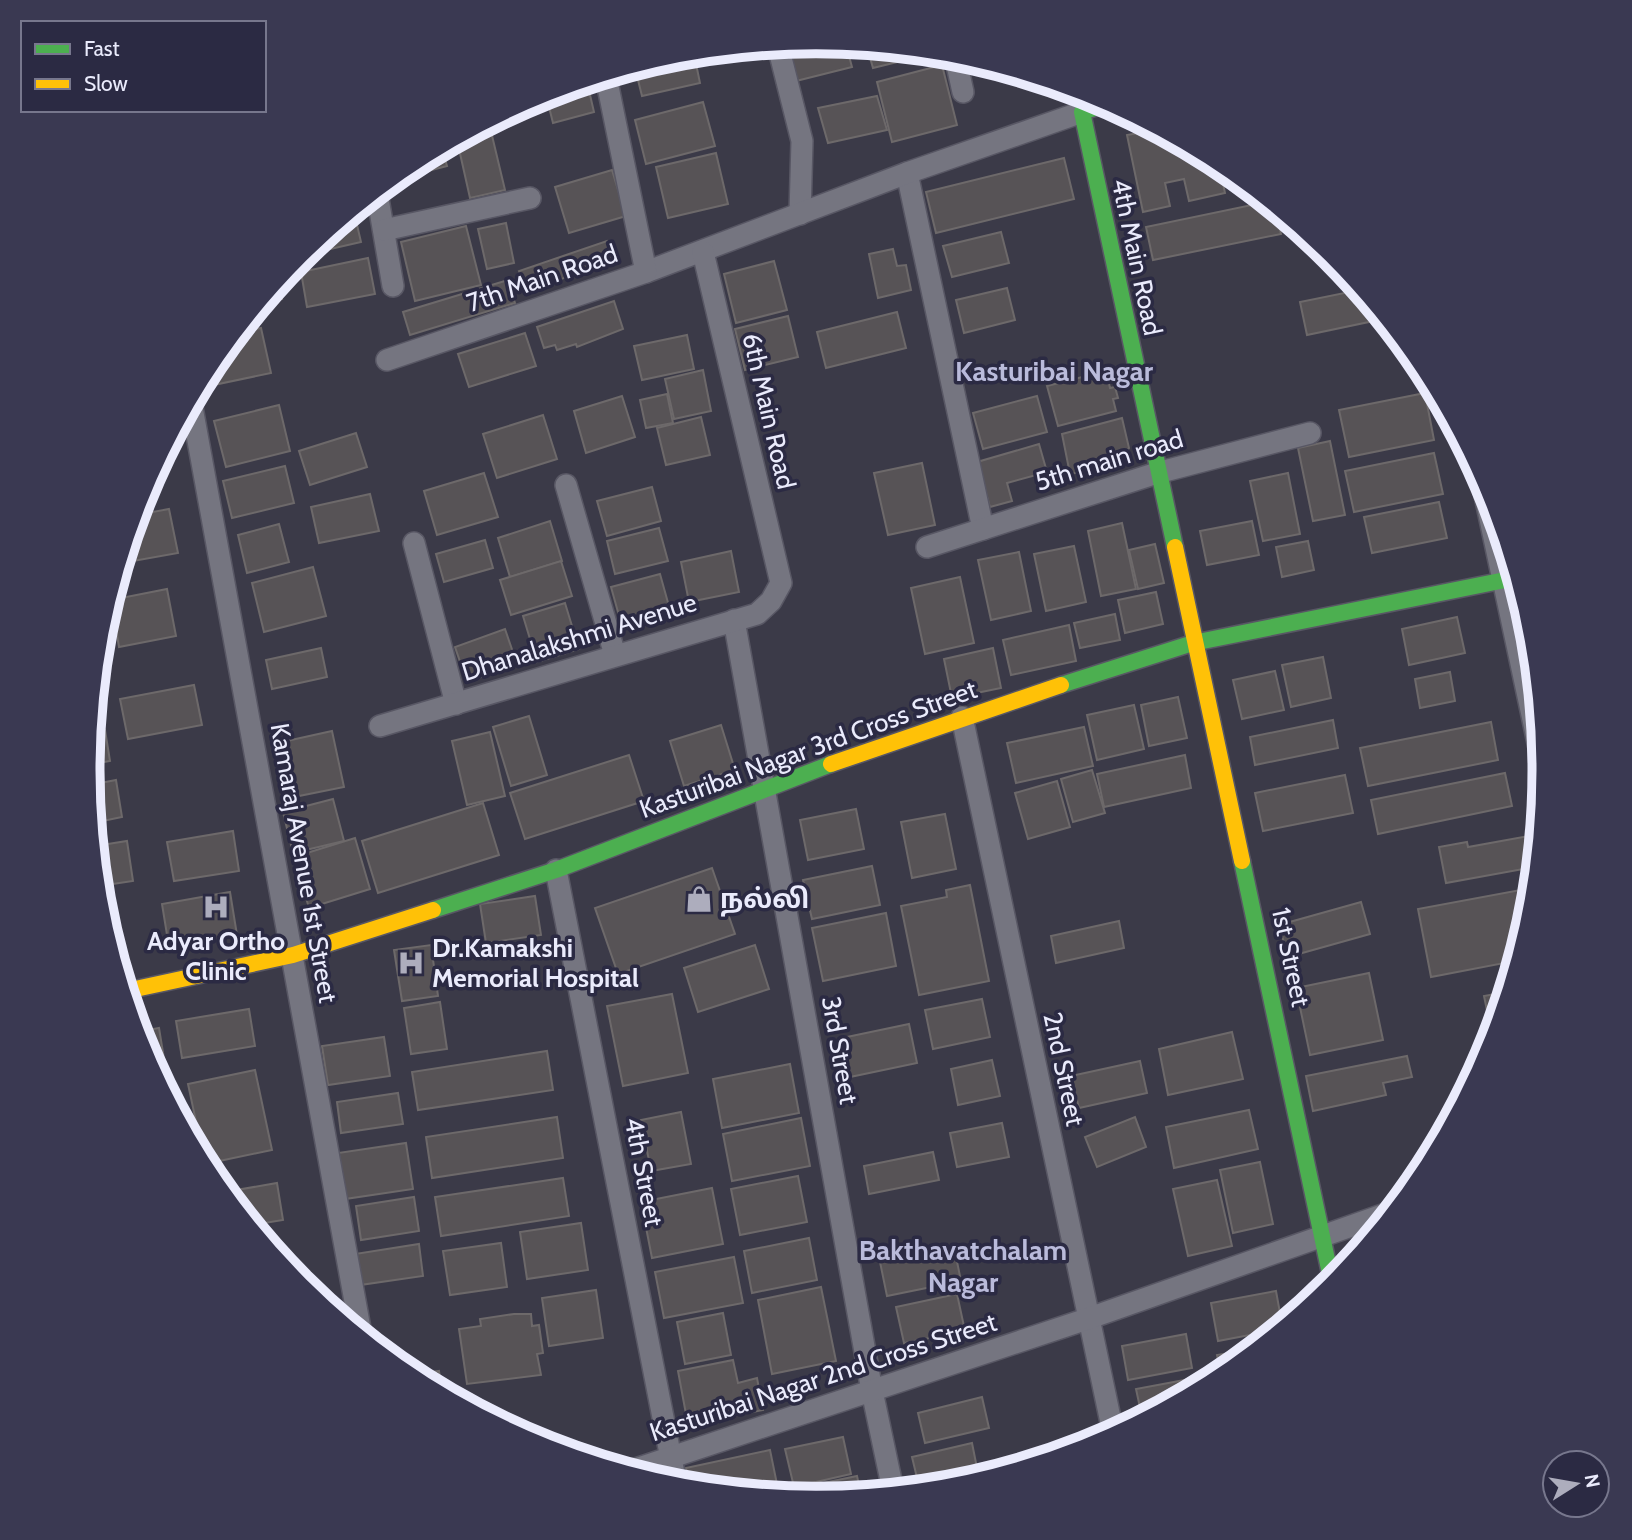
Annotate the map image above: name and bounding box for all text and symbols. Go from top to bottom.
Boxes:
legend [21,21,266,112]
text: Fast [84,36,120,61]
text: Slow [84,71,128,96]
street label: 4th Main Road [1105,176,1169,338]
street label: 7th Main Road [462,237,622,319]
street label: 6th Main Road [736,330,802,492]
district label: Kasturibai Nagar [955,354,1154,388]
street label: 5th main road [1031,422,1187,498]
street label: Dhanalakshmi Avenue [458,586,700,688]
street label: Kasturibai Nagar 3rd Cross Street [635,673,981,825]
street label: Kamaraj Avenue 1st Street [264,721,344,1006]
place label: நல்லி [720,883,809,917]
shop icon: நல்லி [684,884,714,914]
hospital icon: Adyar Ortho Clinic [201,892,231,922]
street label: 1st Street [1265,904,1317,1010]
place label: Adyar Ortho Clinic [147,925,285,987]
place label: Dr.Kamakshi Memorial Hospital [432,932,639,994]
hospital icon: Dr.Kamakshi Memorial Hospital [396,948,426,978]
street label: 3rd Street [815,994,865,1107]
street label: 2nd Street [1036,1009,1092,1129]
street label: 4th Street [618,1115,670,1230]
district label: Bakthavatchalam Nagar [859,1233,1067,1299]
street label: Kasturibai Nagar 2nd Cross Street [645,1306,1001,1448]
north arrow [1541,1449,1611,1519]
text: N [1580,1472,1605,1490]

